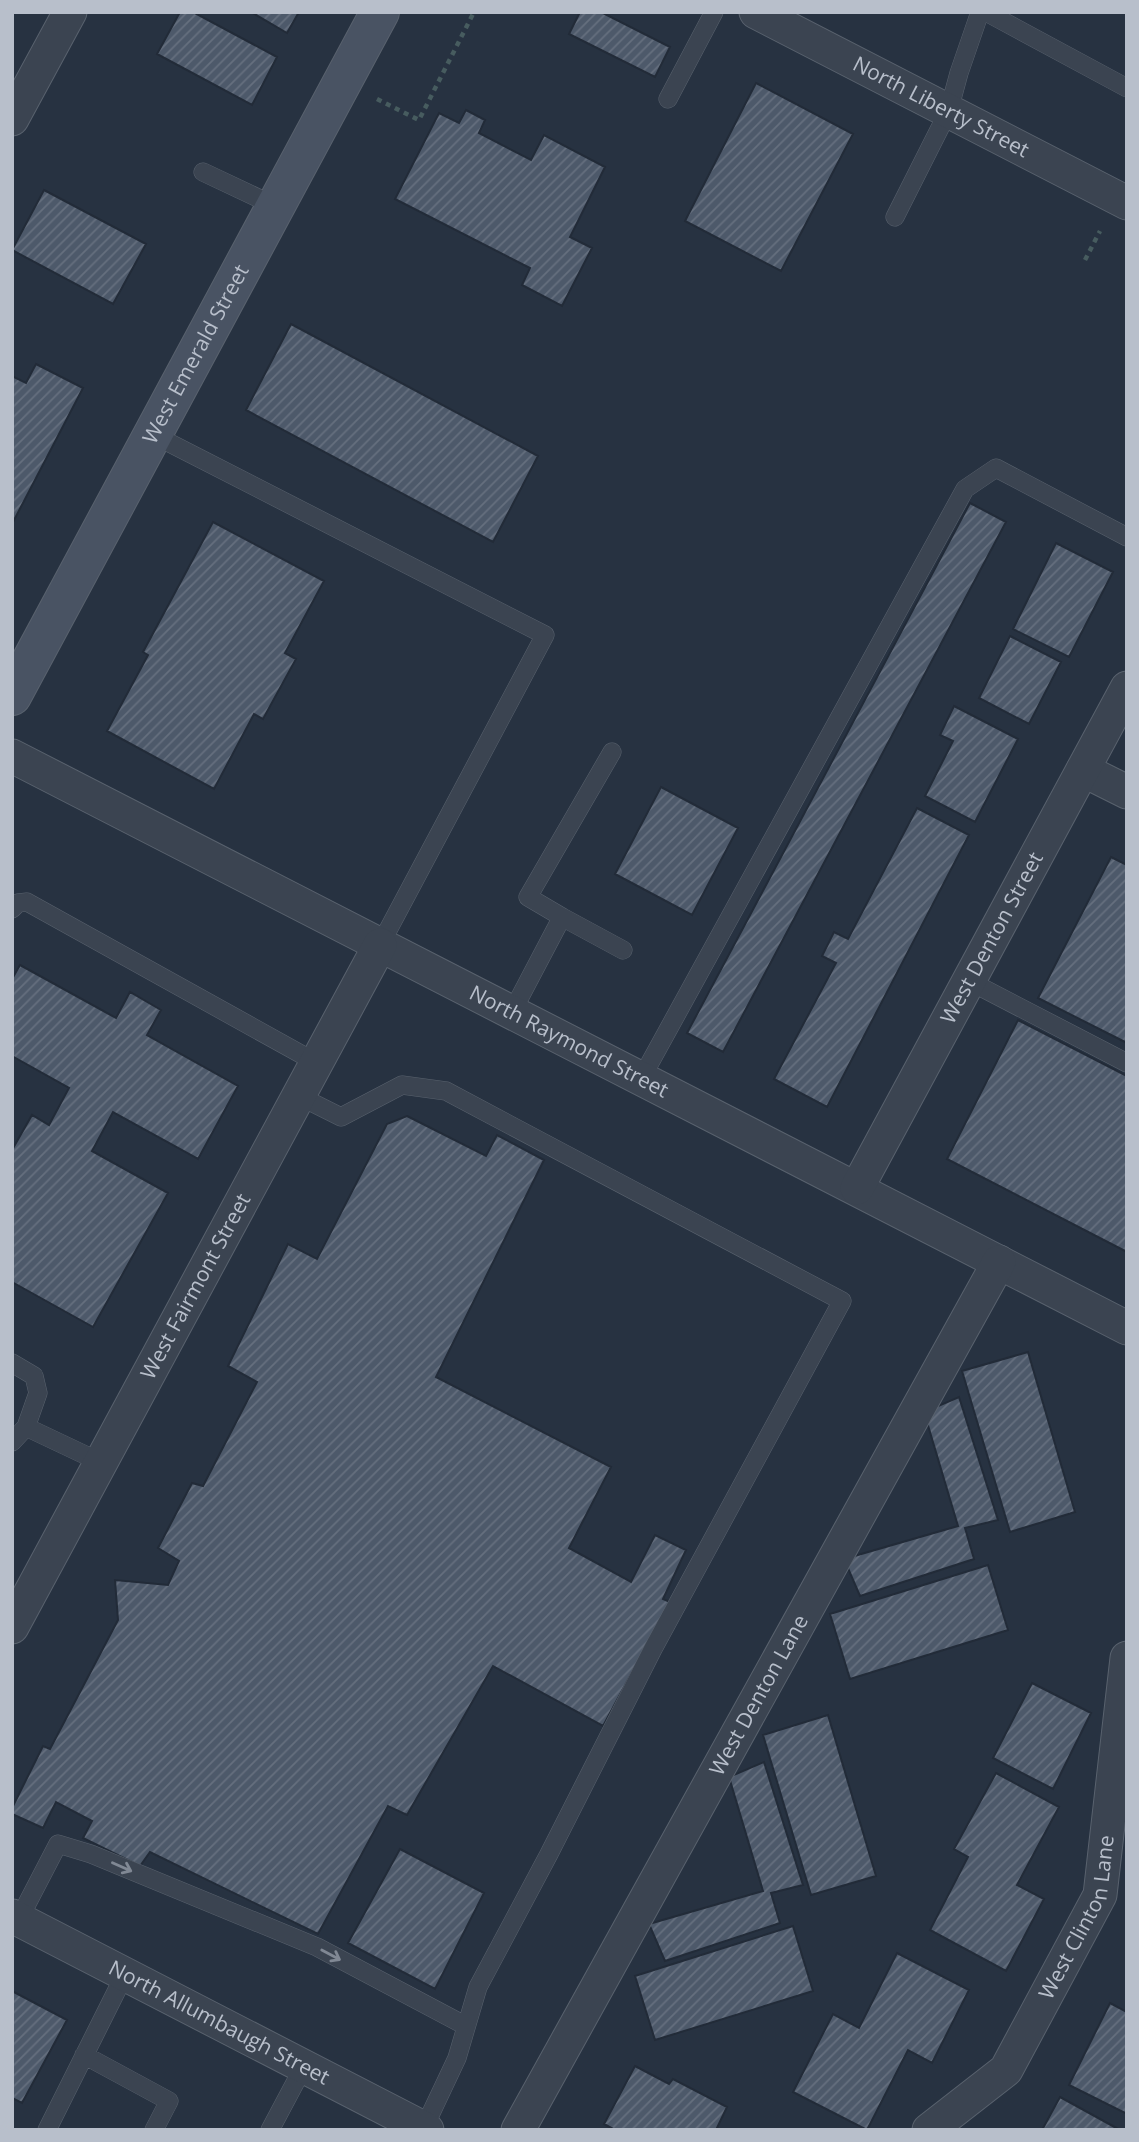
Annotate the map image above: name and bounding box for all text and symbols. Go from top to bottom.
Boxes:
street label: North Liberty Street [848,49,1034,163]
street label: West Emerald Street [135,259,255,448]
street label: West Denton Street [933,847,1049,1028]
street label: North Raymond Street [465,978,674,1104]
street label: West Fairmont Street [133,1188,256,1384]
street label: West Denton Lane [702,1609,814,1780]
street label: West Clinton Lane [1032,1834,1120,2004]
one-way arrow [110,1862,132,1875]
one-way arrow [321,1948,341,1962]
street label: North Allumbaugh Street [104,1953,335,2090]

